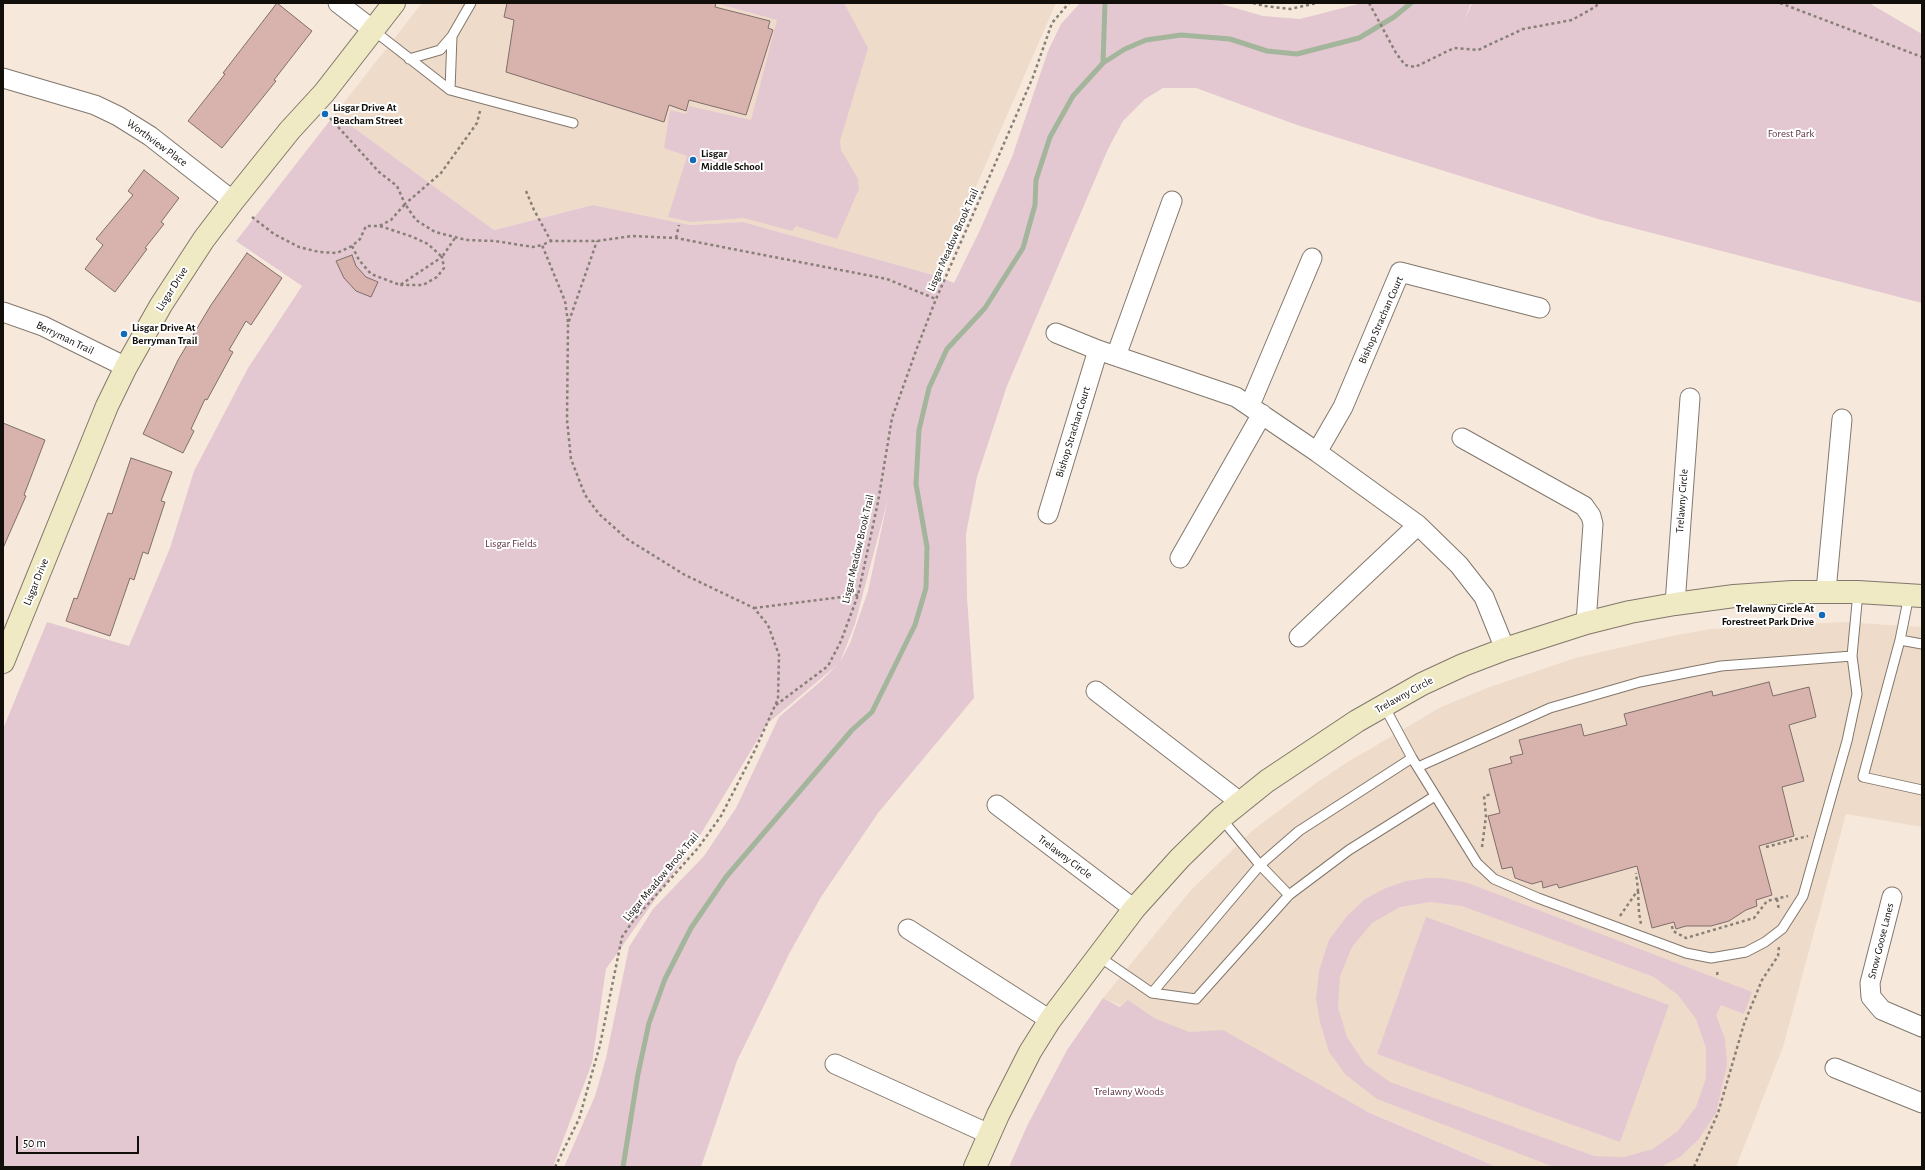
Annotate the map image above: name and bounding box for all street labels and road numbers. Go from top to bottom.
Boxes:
street label: Worthview Place [124,117,190,169]
street label: Lisgar Meadow Brook Trail [924,187,982,293]
street label: Lisgar Drive [153,264,191,314]
street label: Bishop Strachan Court [1356,274,1406,366]
street label: Berryman Trail [34,318,96,358]
street label: Bishop Strachan Court [1053,385,1093,479]
street label: Trelawny Circle [1673,468,1691,534]
street label: Lisgar Meadow Brook Trail [839,493,877,605]
street label: Lisgar Drive [21,556,51,608]
street label: Trelawny Circle [1373,674,1435,716]
street label: Lisgar Meadow Brook Trail [620,830,702,924]
street label: Trelawny Circle [1035,832,1095,882]
street label: Snow Goose Lanes [1865,902,1897,980]

